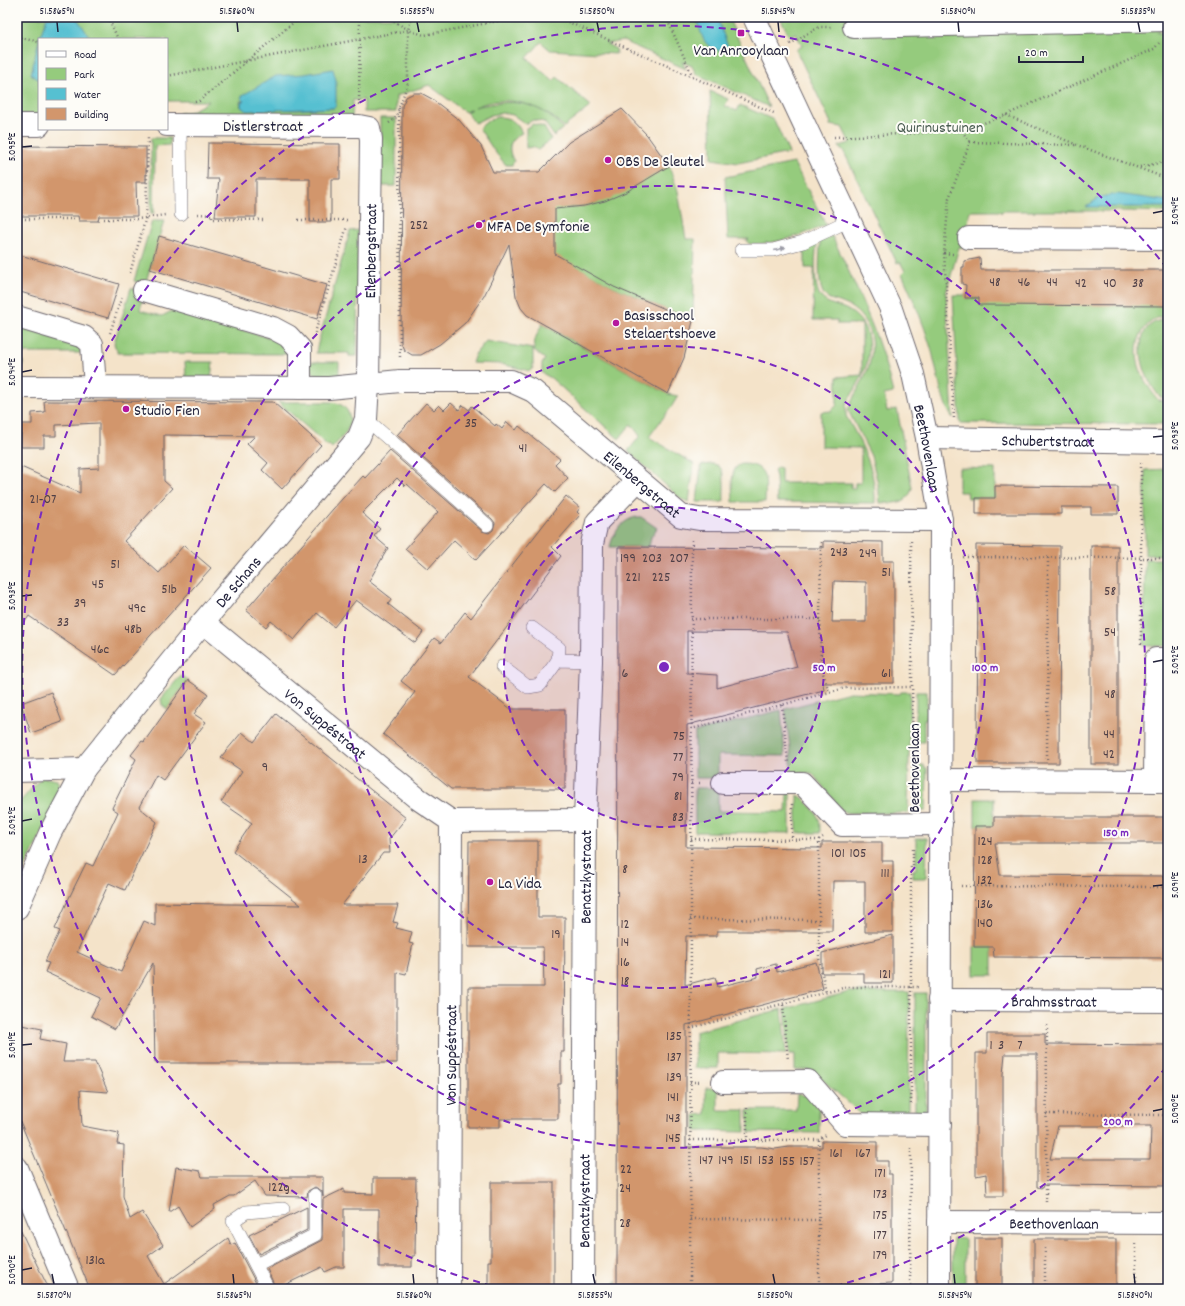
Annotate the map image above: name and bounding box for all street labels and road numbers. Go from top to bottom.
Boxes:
street label: Distlerstraat [223,116,303,139]
street label: Eilenbergstraat [360,203,384,299]
street label: Beethovenlaan [906,402,945,495]
street label: Schubertstraat [1001,430,1095,455]
street label: Eilenbergstraat [597,446,685,525]
street label: De Schans [211,552,268,614]
street label: Von Suppéstraat [278,684,371,766]
street label: Beethovenlaan [904,723,927,813]
street label: Benatzkystraat [576,830,599,924]
street label: Brahmsstraat [1011,991,1097,1015]
street label: Von Suppéstraat [441,1004,464,1106]
street label: Benatzkystraat [574,1154,598,1248]
street label: Beethovenlaan [1009,1213,1099,1237]

